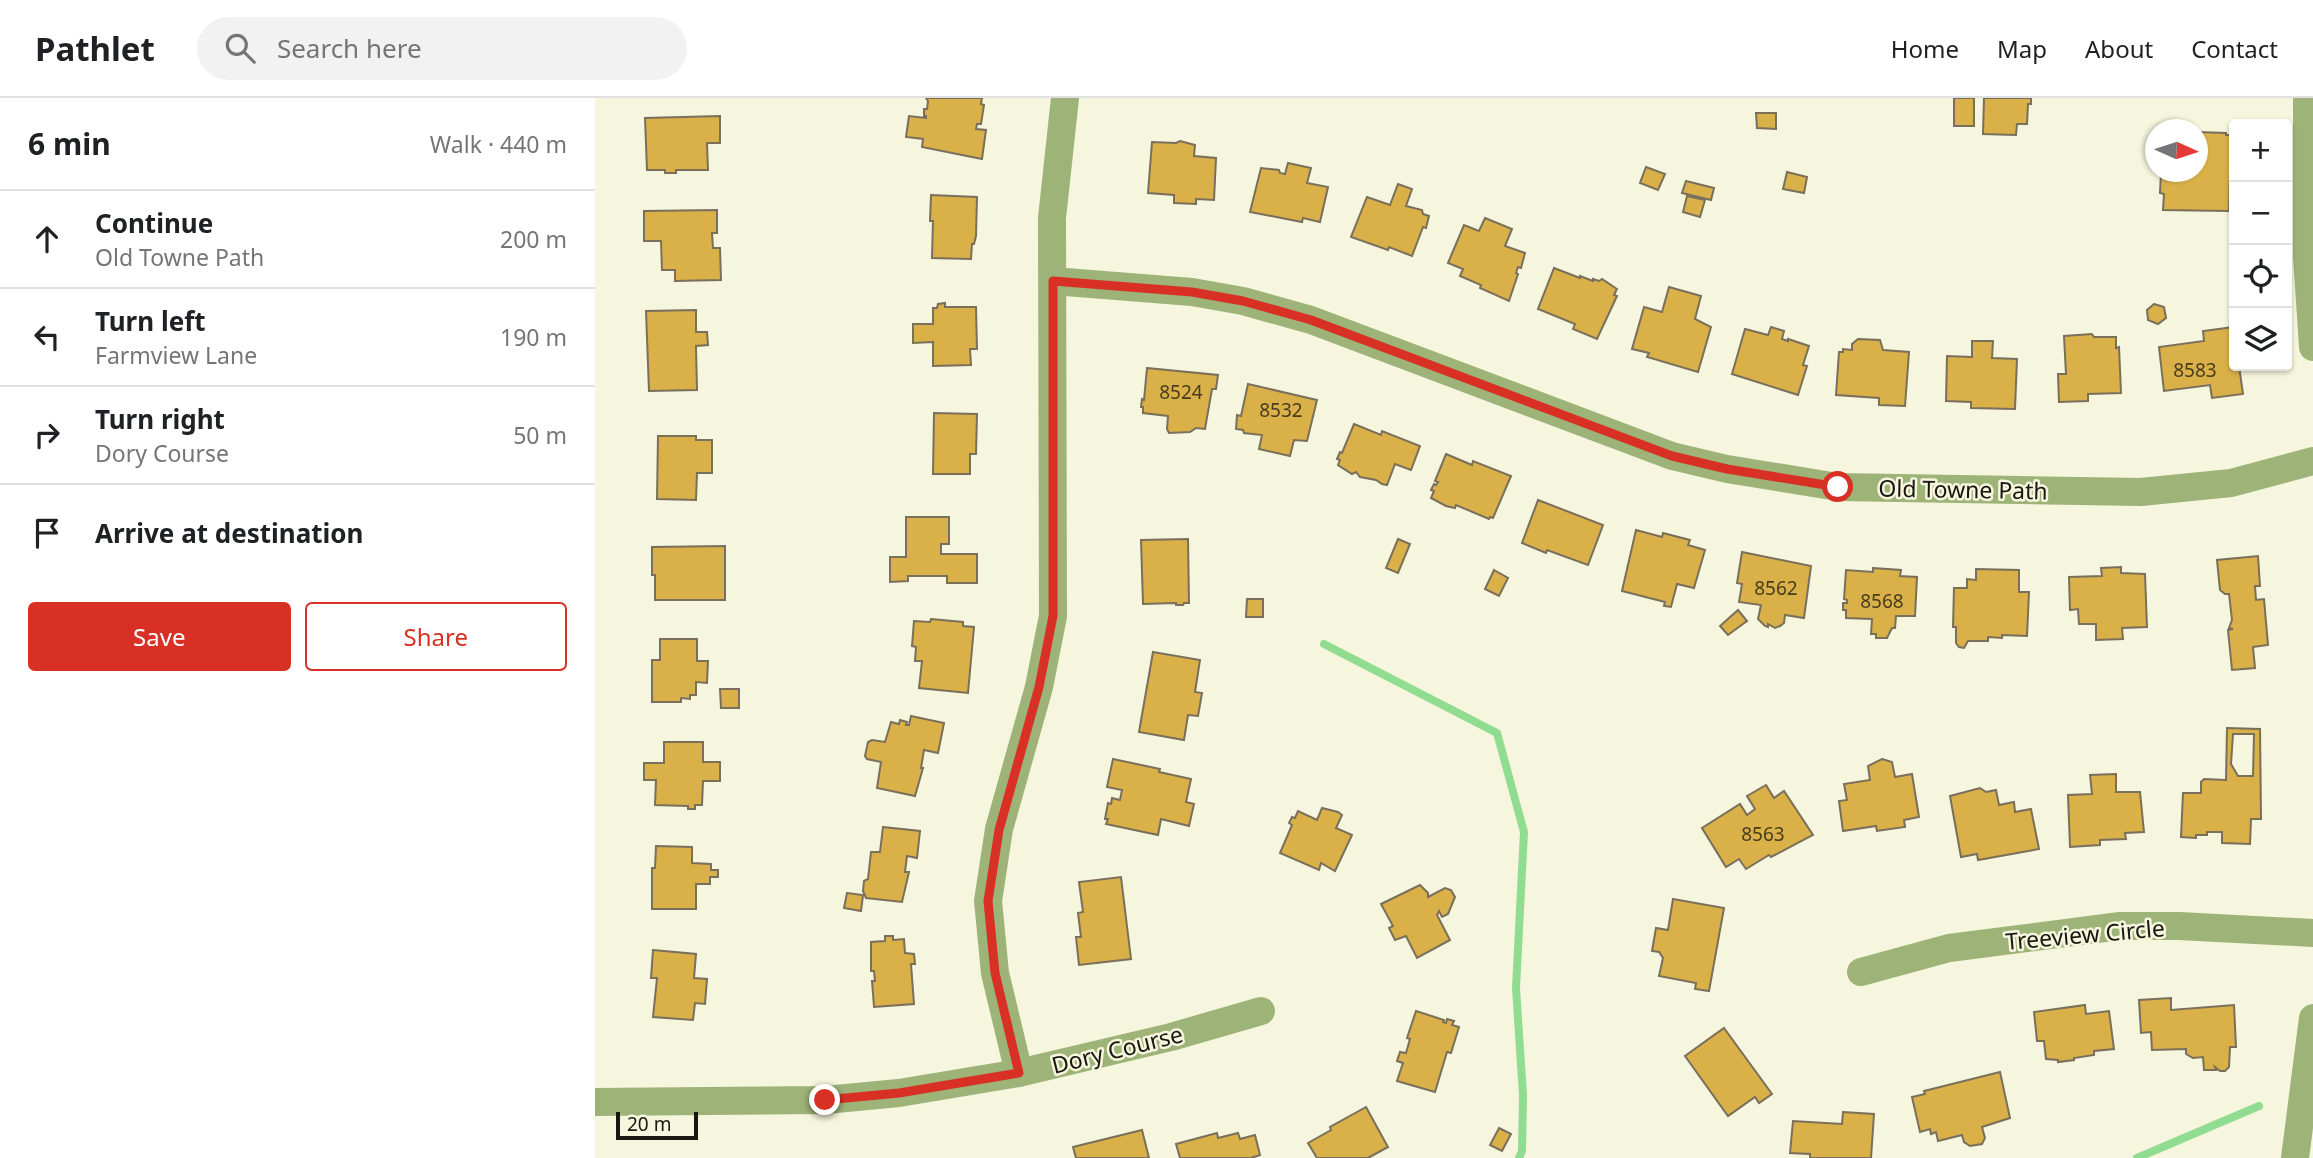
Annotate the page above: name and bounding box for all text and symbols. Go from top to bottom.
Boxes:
search box [197,17,687,80]
text: Pathlet [35,26,155,71]
icon: search [221,29,259,67]
text: Search here [277,30,422,66]
text: Home [1891,32,1959,65]
text: Map [1997,32,2047,65]
text: About [2085,32,2153,65]
text: Contact [2191,32,2278,65]
north arrow [2145,119,2208,182]
map controls [2229,119,2292,371]
button: + [2229,119,2292,182]
text: 6 min [28,123,111,164]
text: Walk · 440 m [430,128,567,160]
button: − [2229,182,2292,245]
text: Continue [95,205,213,241]
icon: ahead [28,220,66,258]
text: 200 m [500,223,567,255]
text: Old Towne Path [95,241,264,273]
button: locate [2229,245,2292,308]
text: Turn left [95,303,206,339]
button: layers [2229,308,2292,371]
icon: left [28,318,66,356]
text: 190 m [500,321,567,353]
text: Farmview Lane [95,339,257,371]
house number: 8583 [2173,357,2217,383]
house number: 8524 [1159,379,1203,405]
house number: 8532 [1259,397,1303,423]
text: Turn right [95,401,225,437]
icon: right [28,416,66,454]
text: 50 m [513,419,567,451]
text: Dory Course [95,437,229,469]
route start [1822,471,1853,502]
street label: Old Towne Path [1878,472,2048,506]
icon: arrive [28,514,66,552]
text: Arrive at destination [95,515,364,551]
house number: 8562 [1754,575,1798,601]
house number: 8568 [1860,588,1904,614]
button: Save [28,602,291,671]
button: Share [305,602,567,671]
house number: 8563 [1741,821,1785,847]
street label: Treeview Circle [2004,911,2166,957]
street label: Dory Course [1048,1017,1186,1081]
route end [809,1084,840,1115]
scale bar [616,1109,698,1141]
text: 20 m [627,1111,671,1137]

